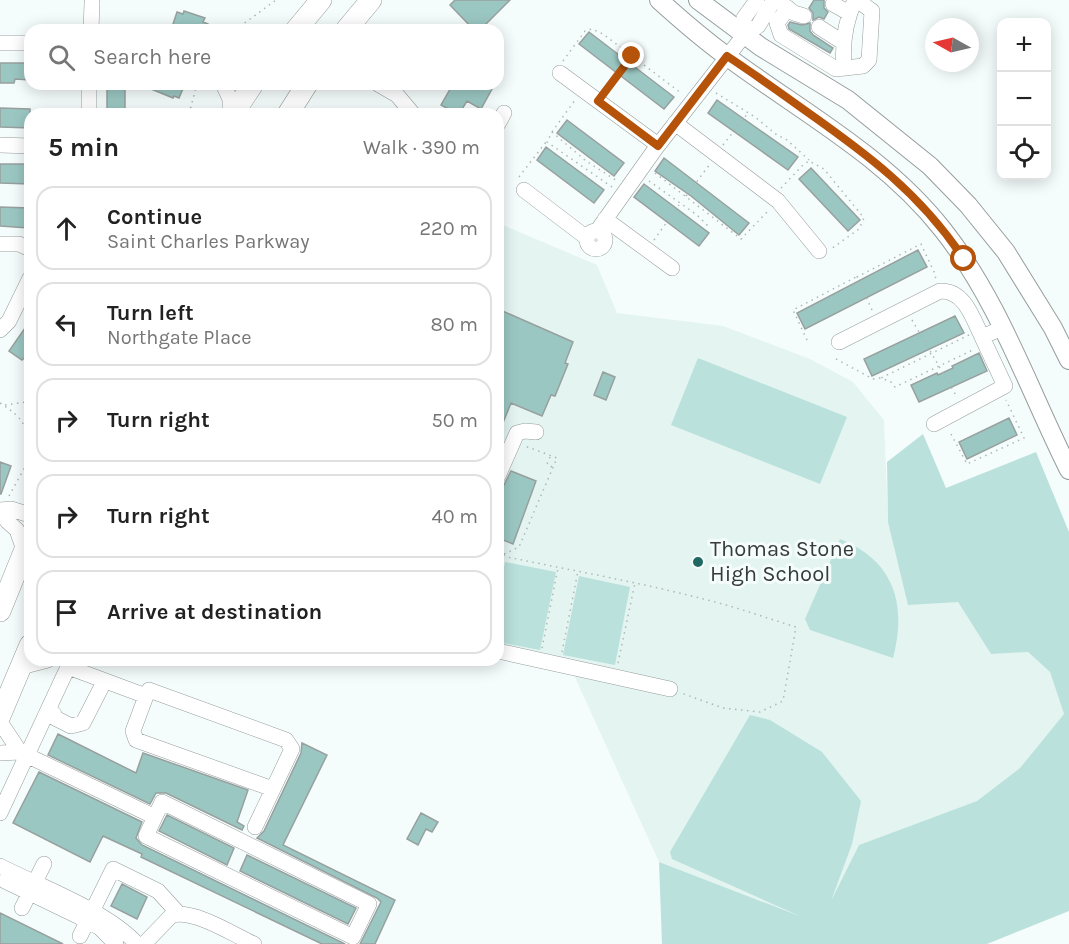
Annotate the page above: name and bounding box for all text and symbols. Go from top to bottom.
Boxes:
north arrow [925,18,979,72]
map controls [997,18,1051,180]
button: + [997,18,1051,72]
search box [24,24,504,90]
icon: search [45,41,78,74]
route end [618,42,644,68]
text: Search here [93,44,211,70]
button: − [997,72,1051,126]
button: locate [997,126,1051,180]
text: 5 min [48,132,119,163]
text: Walk · 390 m [363,136,480,159]
text: Continue [107,204,202,230]
icon: ahead [50,212,83,245]
text: 220 m [419,217,478,240]
text: Saint Charles Parkway [107,230,310,253]
route start [950,245,976,271]
text: Turn left [107,300,194,326]
icon: left [50,308,83,341]
text: 80 m [430,313,478,336]
text: Northgate Place [107,326,252,349]
icon: right [50,404,83,437]
text: Turn right [107,407,210,433]
text: 50 m [431,409,478,432]
icon: right [50,500,83,533]
text: Turn right [107,503,210,529]
text: 40 m [432,505,478,528]
place label: Thomas Stone High School [710,536,854,587]
marker: Thomas Stone High School [691,555,705,569]
icon: arrive [50,596,83,629]
text: Arrive at destination [107,599,322,625]

